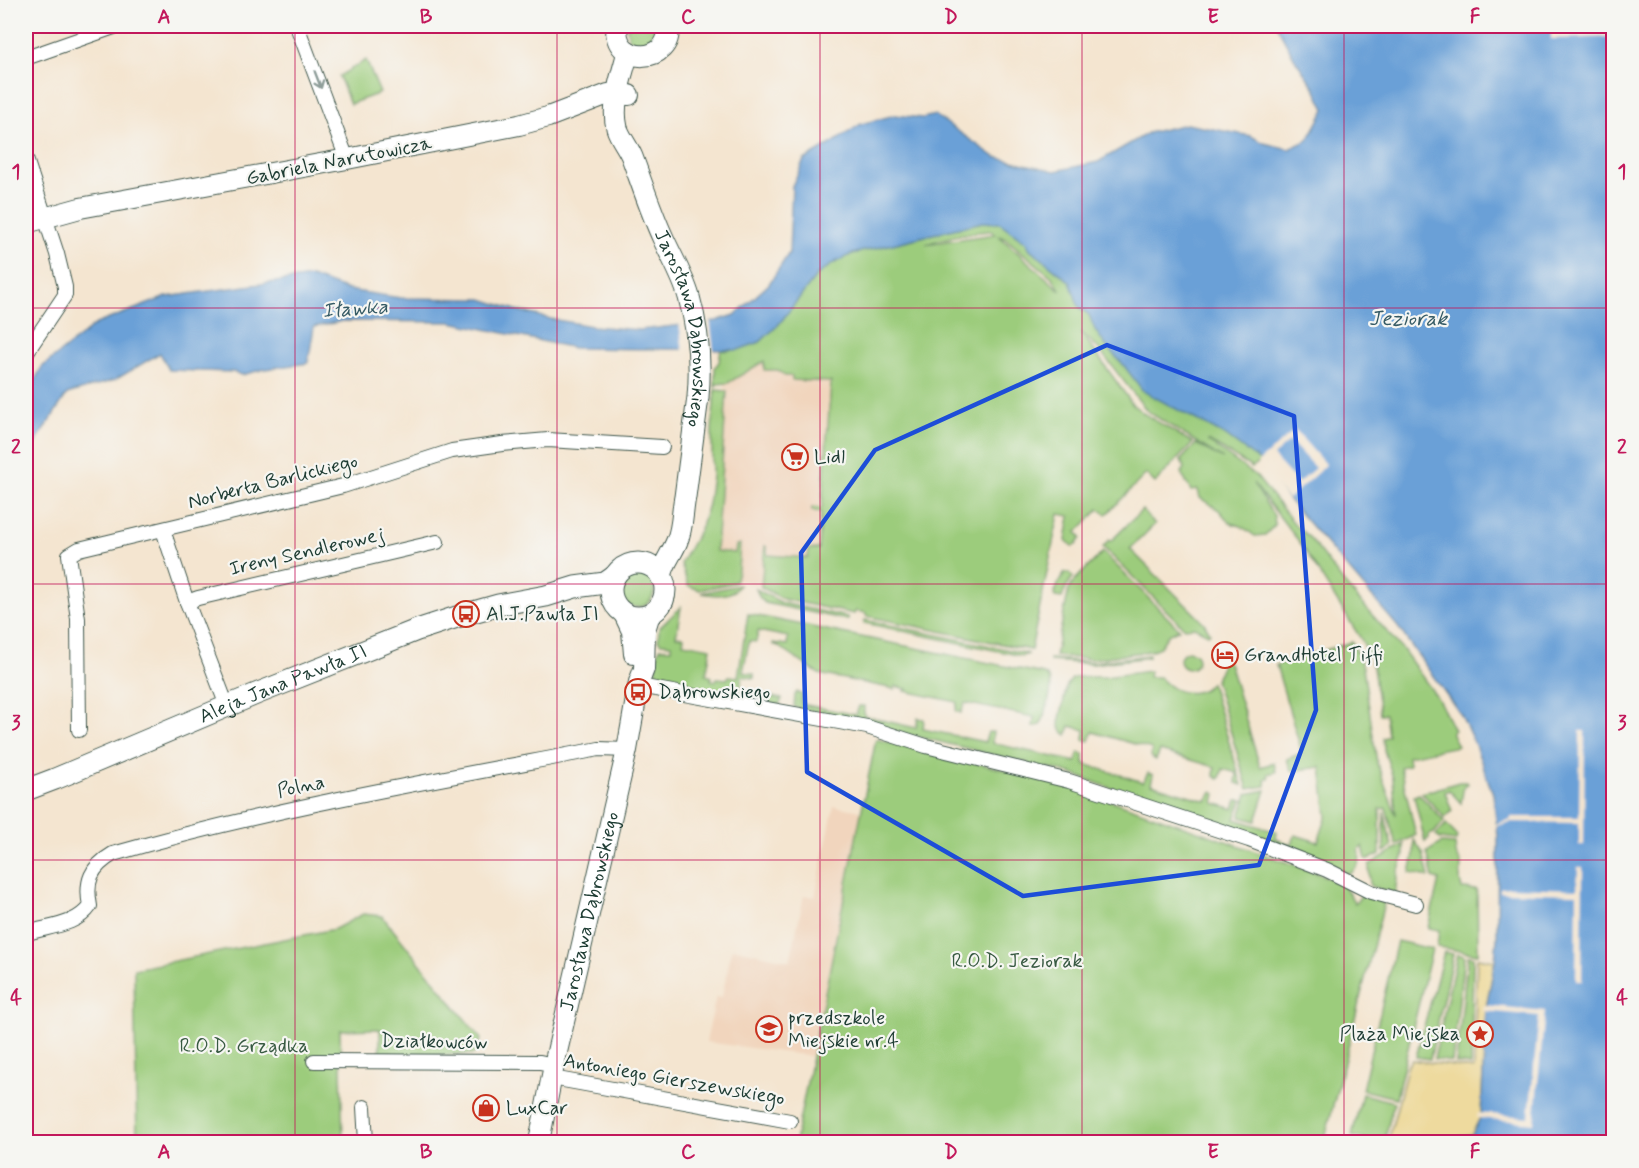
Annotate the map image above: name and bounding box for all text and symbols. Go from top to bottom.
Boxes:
text: A [157,4,171,31]
text: B [420,4,433,31]
text: C [681,4,696,31]
text: D [944,4,958,31]
text: E [1207,4,1219,31]
text: F [1470,4,1481,31]
one-way arrow [313,70,324,89]
street label: Gabriela Narutowicza [244,130,435,192]
text: 1 [12,159,20,186]
text: 1 [1618,159,1626,186]
street label: Jarosława Dąbrowskiego [647,225,713,429]
water label: Iławka [321,293,389,325]
water label: Jeziorak [1369,305,1448,333]
text: 2 [11,434,21,461]
text: 2 [1617,434,1627,461]
supermarket icon: Lidl [780,442,810,472]
place label: Lidl [814,444,845,471]
street label: Norberta Barlickiego [185,448,361,517]
street label: Ireny Sendlerowej [227,521,387,583]
bus stop icon: Al.J.Pawła II [451,599,481,629]
place label: Al.J.Pawła II [486,601,599,628]
street label: Aleja Jana Pawła II [195,638,371,730]
hotel icon: GrandHotel Tiffi [1210,640,1240,670]
place label: GrandHotel Tiffi [1244,642,1383,669]
bus stop icon: Dąbrowskiego [623,677,653,707]
place label: Dąbrowskiego [658,679,770,706]
text: 3 [11,710,21,737]
text: 3 [1617,710,1627,737]
street label: Polna [275,769,327,805]
street label: Jarosława Dąbrowskiego [553,809,626,1014]
park label: R.O.D. Jeziorak [951,948,1083,975]
text: 4 [10,985,22,1012]
text: 4 [1616,985,1628,1012]
place label: przedszkole Miejskie nr.4 [788,1005,899,1055]
school or university icon: przedszkole Miejskie nr.4 [754,1014,784,1044]
place icon: Plaża Miejska [1465,1019,1495,1049]
place label: Plaża Miejska [1339,1021,1460,1048]
street label: Działkowców [380,1028,488,1056]
park label: R.O.D. Grządka [179,1033,309,1060]
street label: Antoniego Gierszewskiego [561,1047,787,1114]
shop icon: LuxCar [471,1093,501,1123]
place label: LuxCar [506,1095,568,1122]
text: A [157,1139,171,1166]
text: B [420,1139,433,1166]
text: C [681,1139,696,1166]
text: D [944,1139,958,1166]
text: E [1207,1139,1219,1166]
text: F [1470,1139,1481,1166]

